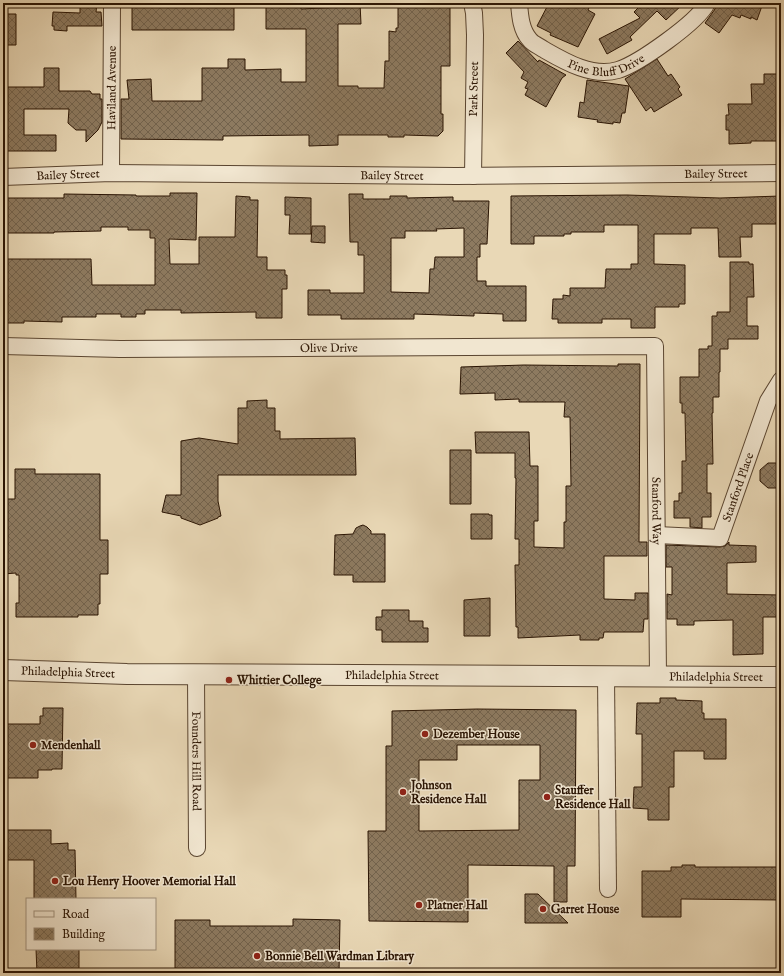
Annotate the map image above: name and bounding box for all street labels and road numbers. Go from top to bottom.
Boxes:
street label: Haviland Avenue [104,45,119,130]
street label: Pine Bluff Drive [565,50,648,80]
street label: Park Street [466,61,482,117]
street label: Bailey Street [36,166,100,183]
street label: Bailey Street [684,166,748,181]
street label: Bailey Street [360,168,424,183]
street label: Olive Drive [300,340,358,355]
street label: Stanford Place [719,450,757,524]
street label: Stanford Way [649,477,664,545]
street label: Philadelphia Street [21,663,115,681]
street label: Philadelphia Street [345,667,439,684]
street label: Philadelphia Street [669,669,763,685]
street label: Founders Hill Road [189,711,204,811]

